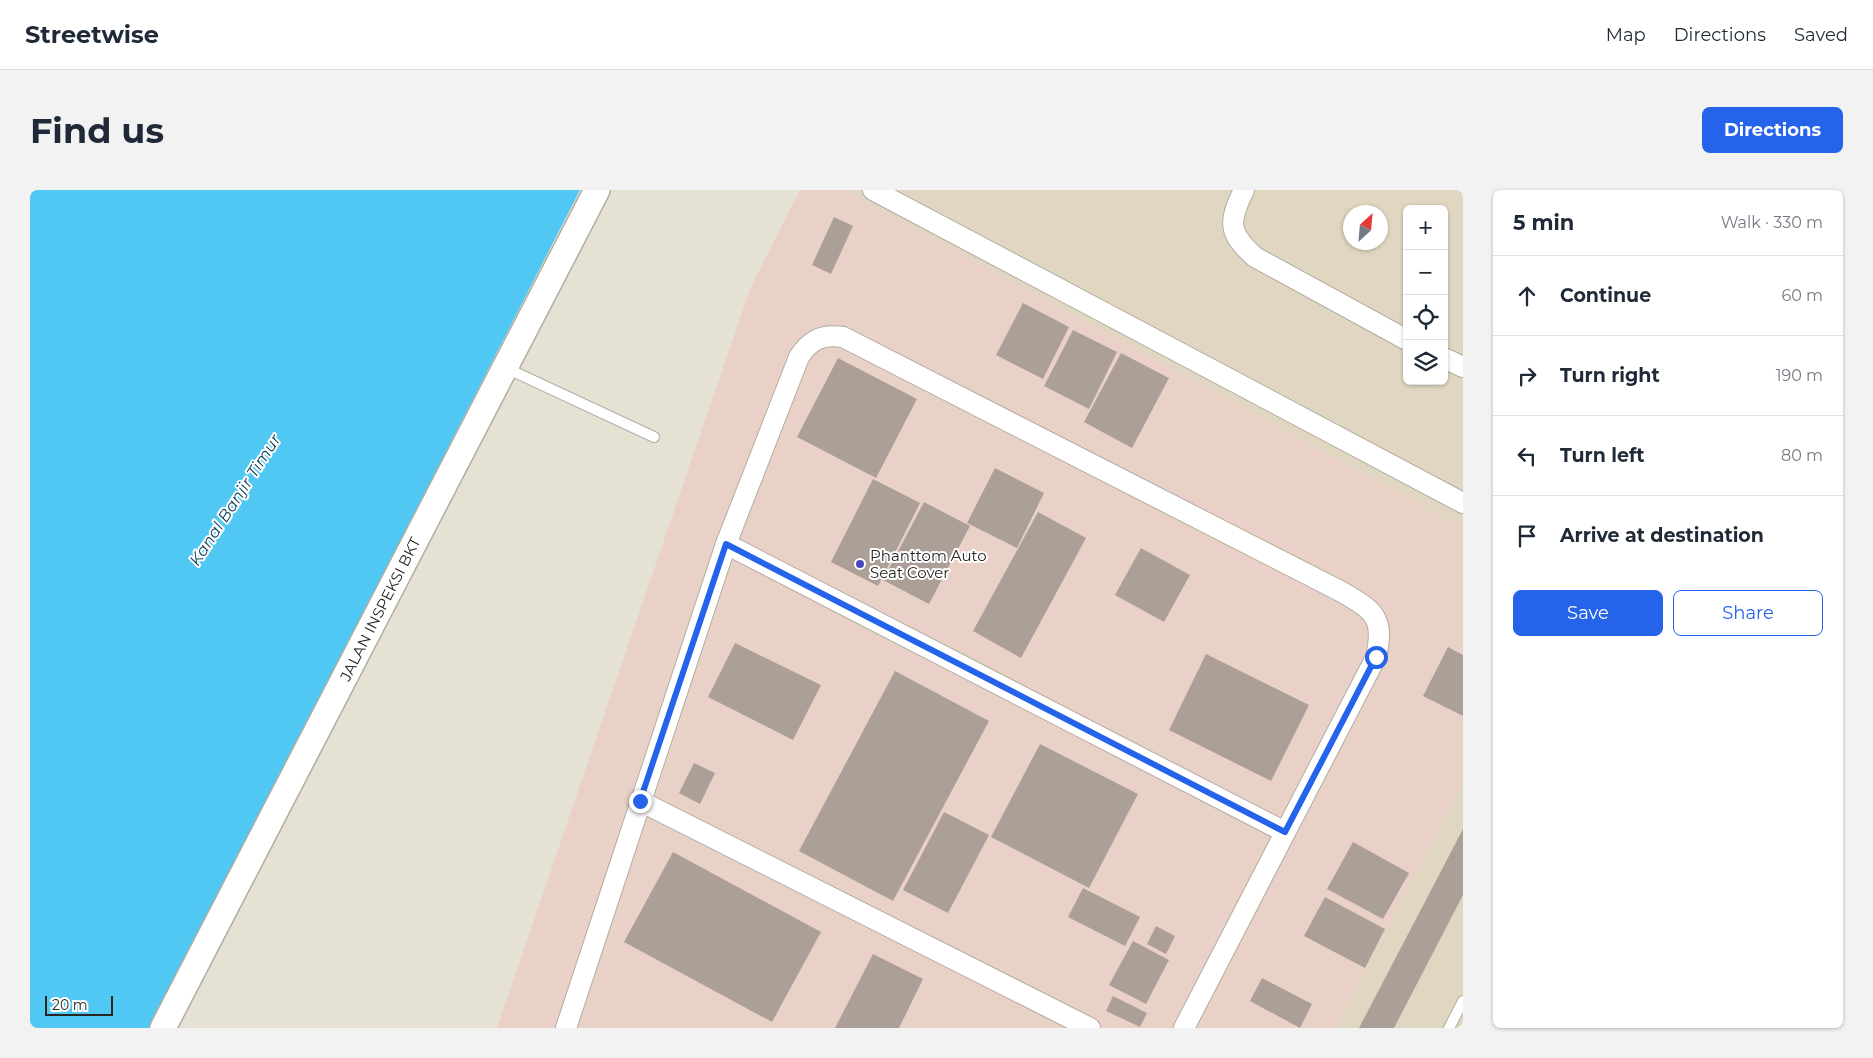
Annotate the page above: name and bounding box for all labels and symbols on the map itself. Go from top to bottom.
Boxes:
north arrow [1343,205,1388,250]
water label: Kanal Banjir Timur [185,430,285,569]
street label: JALAN INSPEKSI BKT [335,534,425,685]
place label: Phanttom Auto Seat Cover [870,546,987,582]
marker: Phanttom Auto Seat Cover [854,558,866,570]
route start [1365,646,1388,669]
route end [629,790,652,813]
scale bar [45,993,112,1016]

